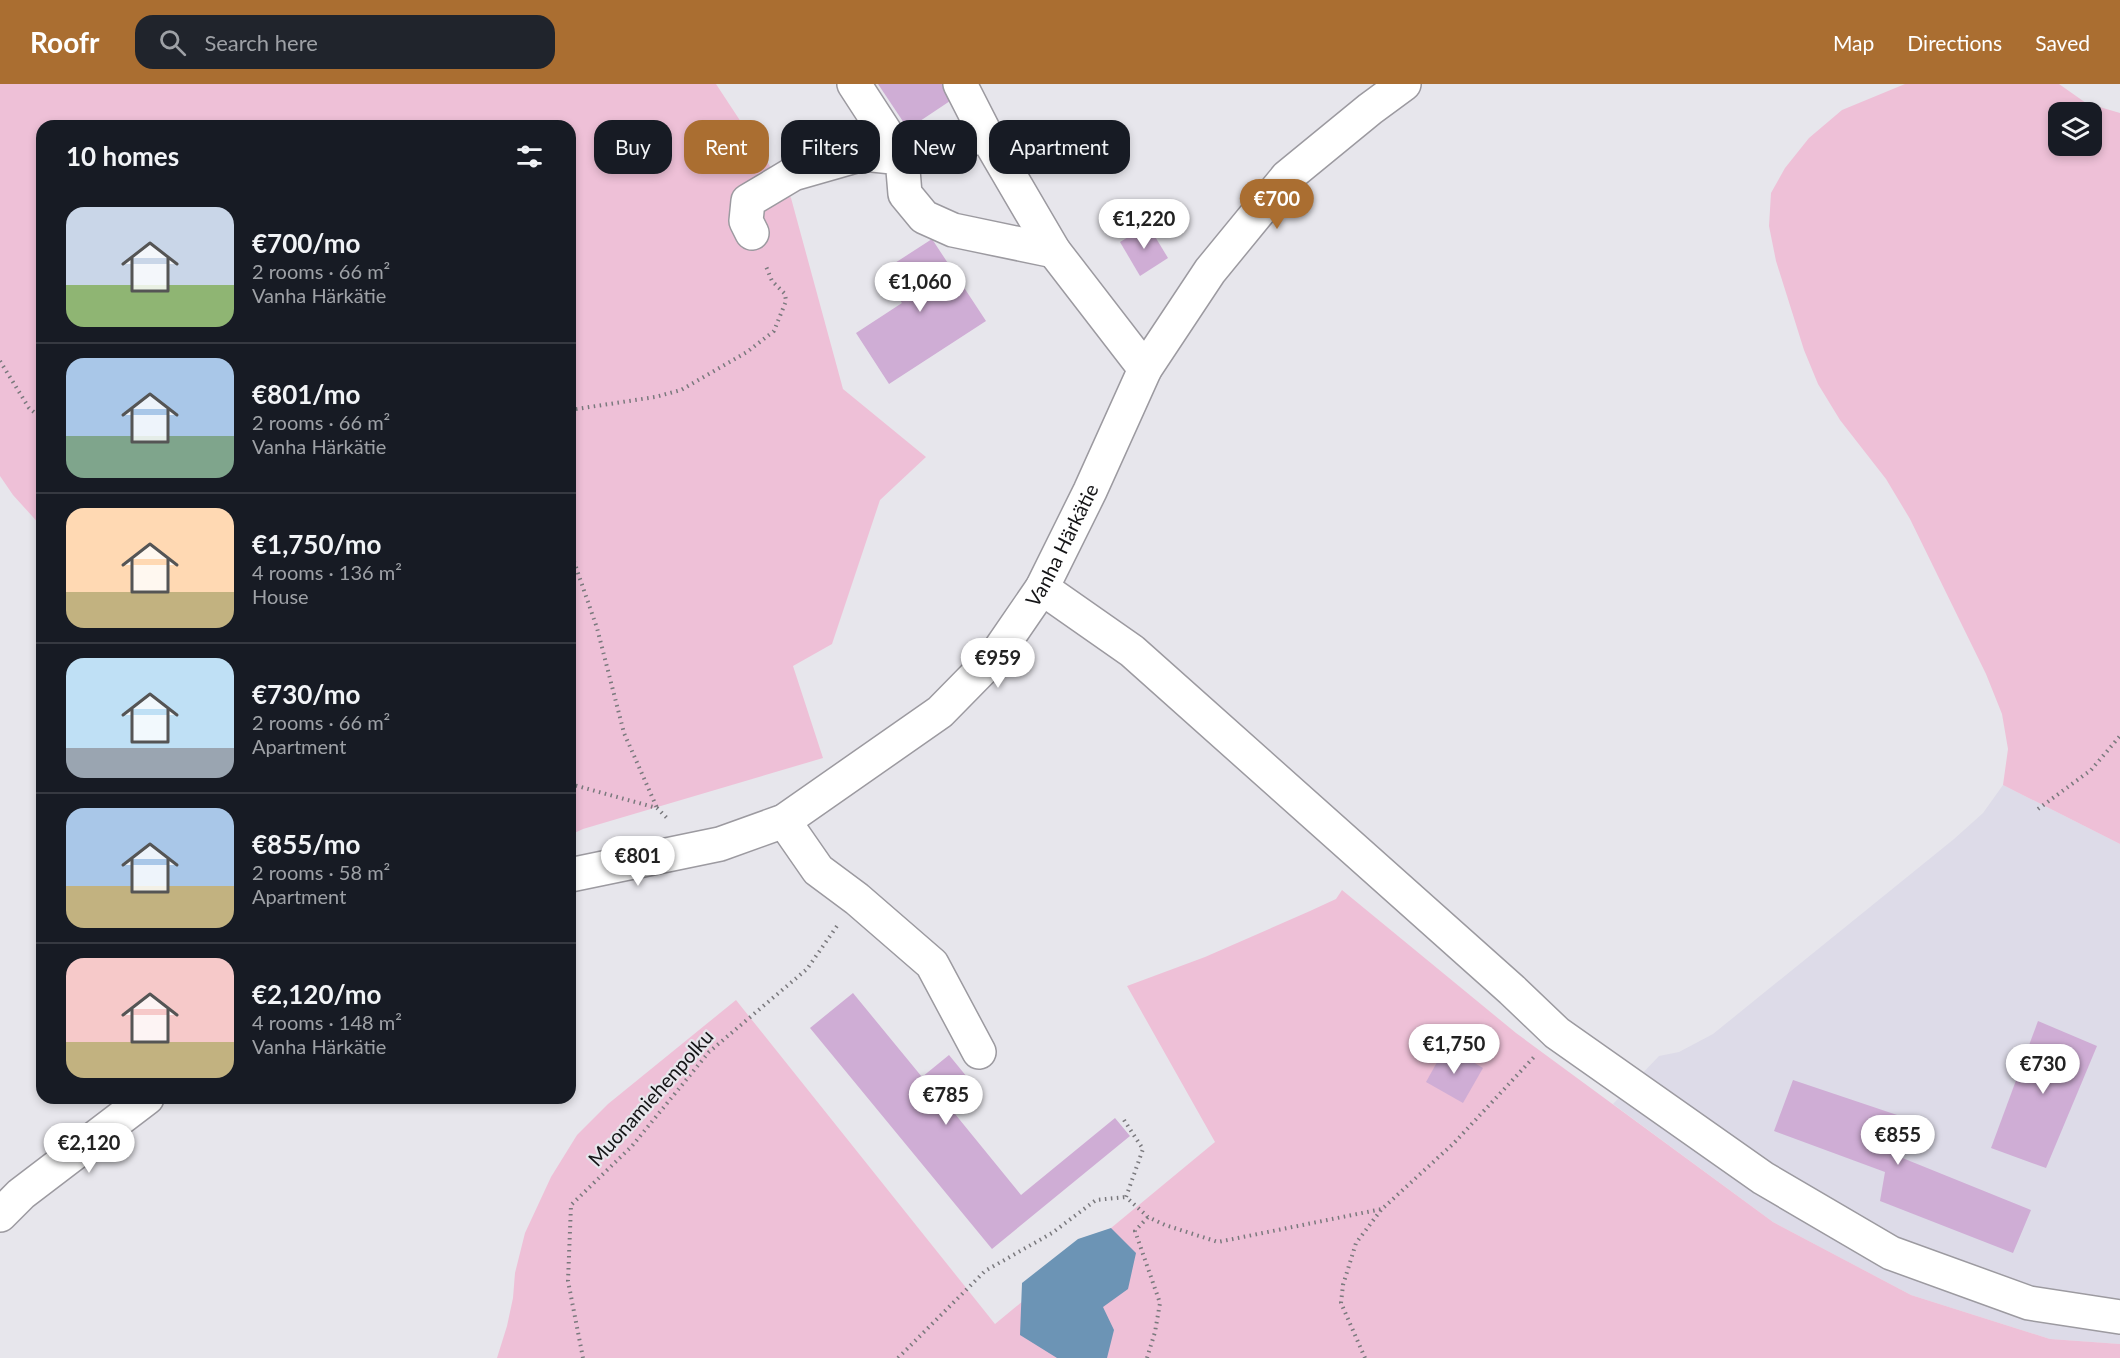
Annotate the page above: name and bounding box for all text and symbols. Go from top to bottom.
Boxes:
search box [135,15,555,69]
text: Roofr [30,25,99,59]
icon: search [156,26,189,59]
text: Search here [204,29,318,56]
text: Map [1833,30,1874,55]
text: Directions [1907,30,2002,55]
text: Saved [2035,30,2090,55]
map controls [2048,102,2102,156]
button: layers [2048,102,2102,156]
chip: Buy [594,120,672,174]
chip: Rent [684,120,769,174]
chip: Filters [781,120,880,174]
chip: New [892,120,977,174]
chip: Apartment [989,120,1130,174]
text: 10 homes [66,140,179,172]
icon: filters [513,140,546,173]
pin: €700 [1241,179,1313,230]
text: €700 [1254,186,1300,210]
pin: €1,220 [1095,199,1193,250]
text: €1,220 [1113,206,1175,230]
text: €700/mo [252,227,360,259]
icon: home [114,231,186,303]
text: 2 rooms · 66 m² [252,259,390,283]
pin: €1,060 [871,262,969,313]
text: €1,060 [889,269,951,293]
text: Vanha Härkätie [252,283,386,307]
text: €801/mo [252,378,360,410]
icon: home [114,382,186,454]
text: 2 rooms · 66 m² [252,410,390,434]
text: Vanha Härkätie [252,434,386,458]
street label: Vanha Härkätie [1020,480,1103,611]
text: €1,750/mo [252,528,382,560]
icon: home [114,532,186,604]
text: 4 rooms · 136 m² [252,560,402,584]
text: House [252,584,309,608]
pin: €959 [962,638,1034,689]
text: €959 [975,645,1021,669]
text: €730/mo [252,678,360,710]
icon: home [114,682,186,754]
text: 2 rooms · 66 m² [252,710,390,734]
text: Apartment [252,734,346,758]
text: €855/mo [252,828,360,860]
icon: home [114,832,186,904]
pin: €801 [602,836,674,887]
text: €801 [615,843,661,867]
text: 2 rooms · 58 m² [252,860,390,884]
text: Apartment [252,884,346,908]
text: €2,120/mo [252,978,382,1010]
icon: home [114,982,186,1054]
text: 4 rooms · 148 m² [252,1010,402,1034]
street label: Muonamiehenpolku [583,1024,718,1170]
pin: €1,750 [1405,1024,1503,1075]
text: €1,750 [1423,1031,1485,1055]
text: Vanha Härkätie [252,1034,386,1058]
pin: €730 [2007,1044,2079,1095]
text: €730 [2020,1051,2066,1075]
pin: €785 [910,1075,982,1126]
text: €785 [923,1082,969,1106]
pin: €855 [1862,1115,1934,1166]
text: €855 [1875,1122,1921,1146]
pin: €2,120 [40,1123,138,1174]
text: €2,120 [58,1130,120,1154]

